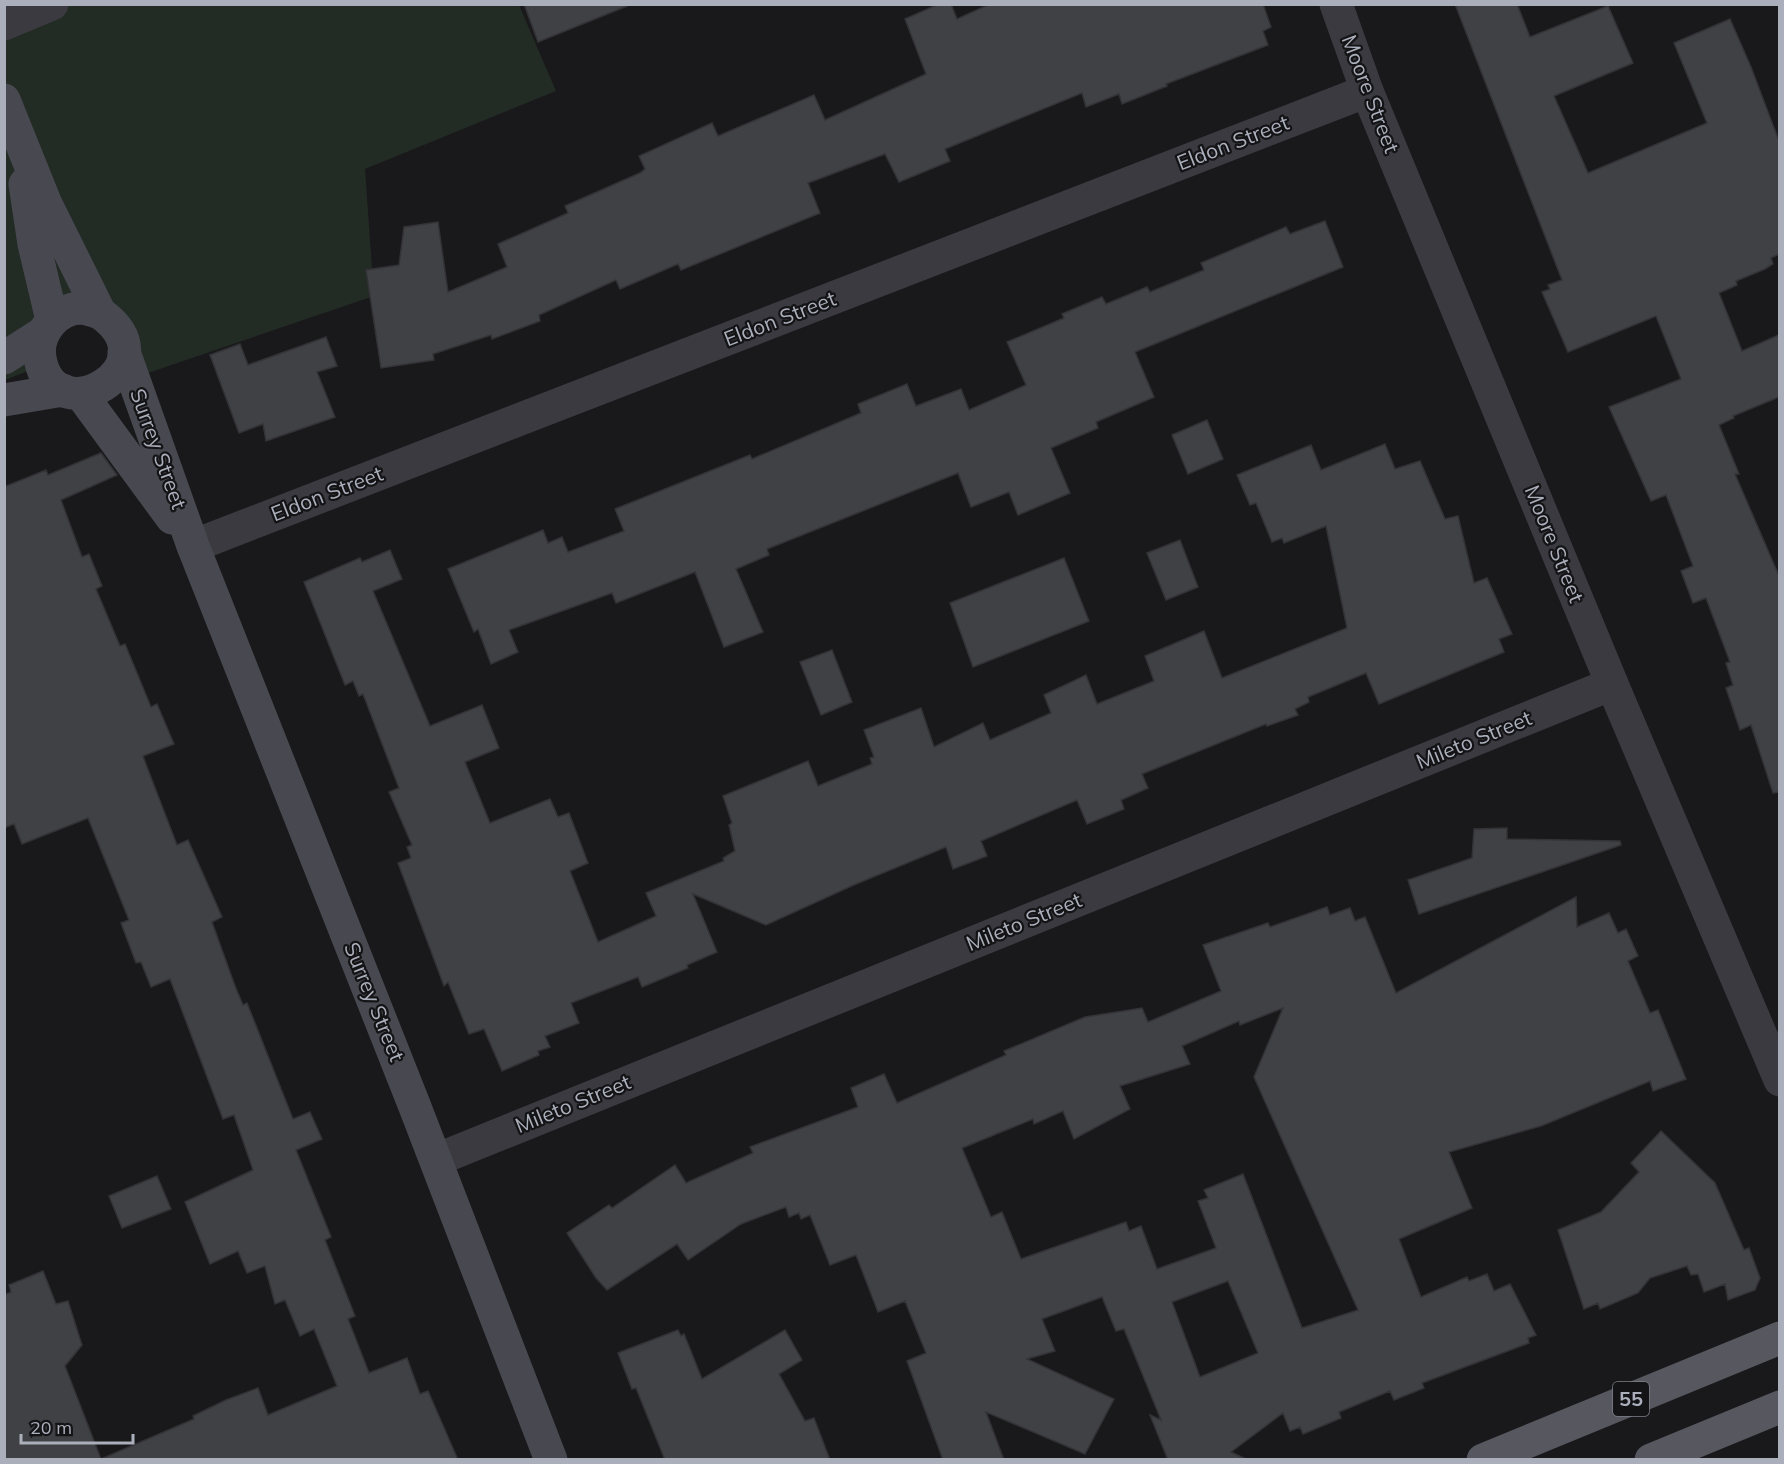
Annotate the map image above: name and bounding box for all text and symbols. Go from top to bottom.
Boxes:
street label: Moore Street [1336,31,1405,156]
street label: Eldon Street [1173,109,1292,175]
street label: Eldon Street [720,285,839,351]
street label: Surrey Street [125,385,193,512]
street label: Eldon Street [267,460,386,526]
street label: Moore Street [1520,481,1590,606]
street label: Mileto Street [1412,704,1535,774]
street label: Mileto Street [962,886,1085,956]
street label: Surrey Street [339,938,411,1065]
street label: Mileto Street [511,1068,634,1138]
road number: 55 [1613,1382,1649,1416]
scale bar [21,1407,134,1445]
text: 20 m [30,1416,72,1439]

